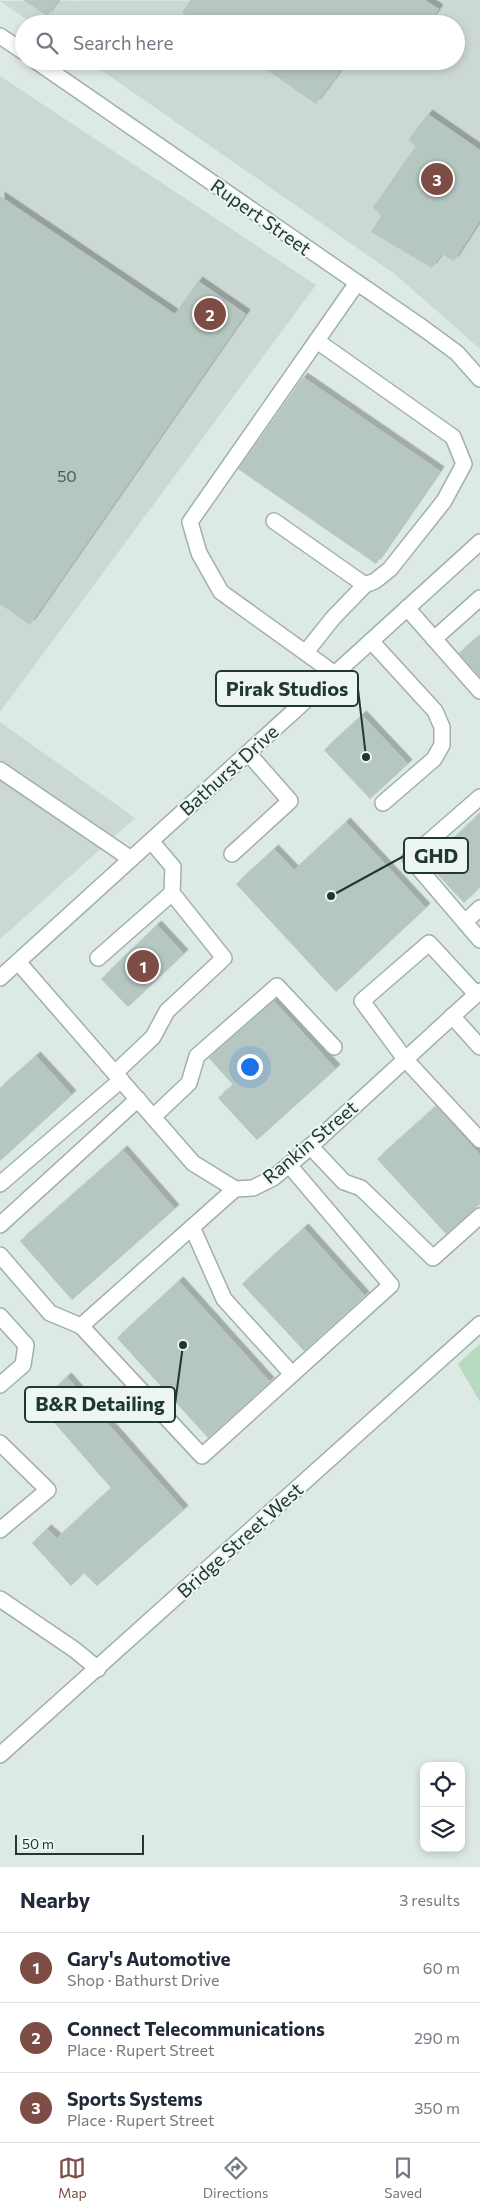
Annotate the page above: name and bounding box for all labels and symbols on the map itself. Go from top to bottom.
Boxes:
pin: 3 [421,160,453,198]
street label: Rupert Street [207,174,316,260]
pin: 2 [194,295,226,333]
house number: 50 [57,466,77,485]
callout: Pirak Studios [216,671,358,706]
text: Pirak Studios [226,676,348,700]
street label: Bathurst Drive [175,719,283,820]
callout: GHD [404,838,468,873]
text: GHD [414,843,458,867]
pin: 1 [127,947,159,985]
your location [237,1054,263,1080]
street label: Rankin Street [258,1095,362,1188]
callout: B&R Detailing [25,1387,175,1422]
text: B&R Detailing [35,1391,165,1415]
street label: Bridge Street West [172,1477,307,1602]
scale bar [15,1832,144,1855]

